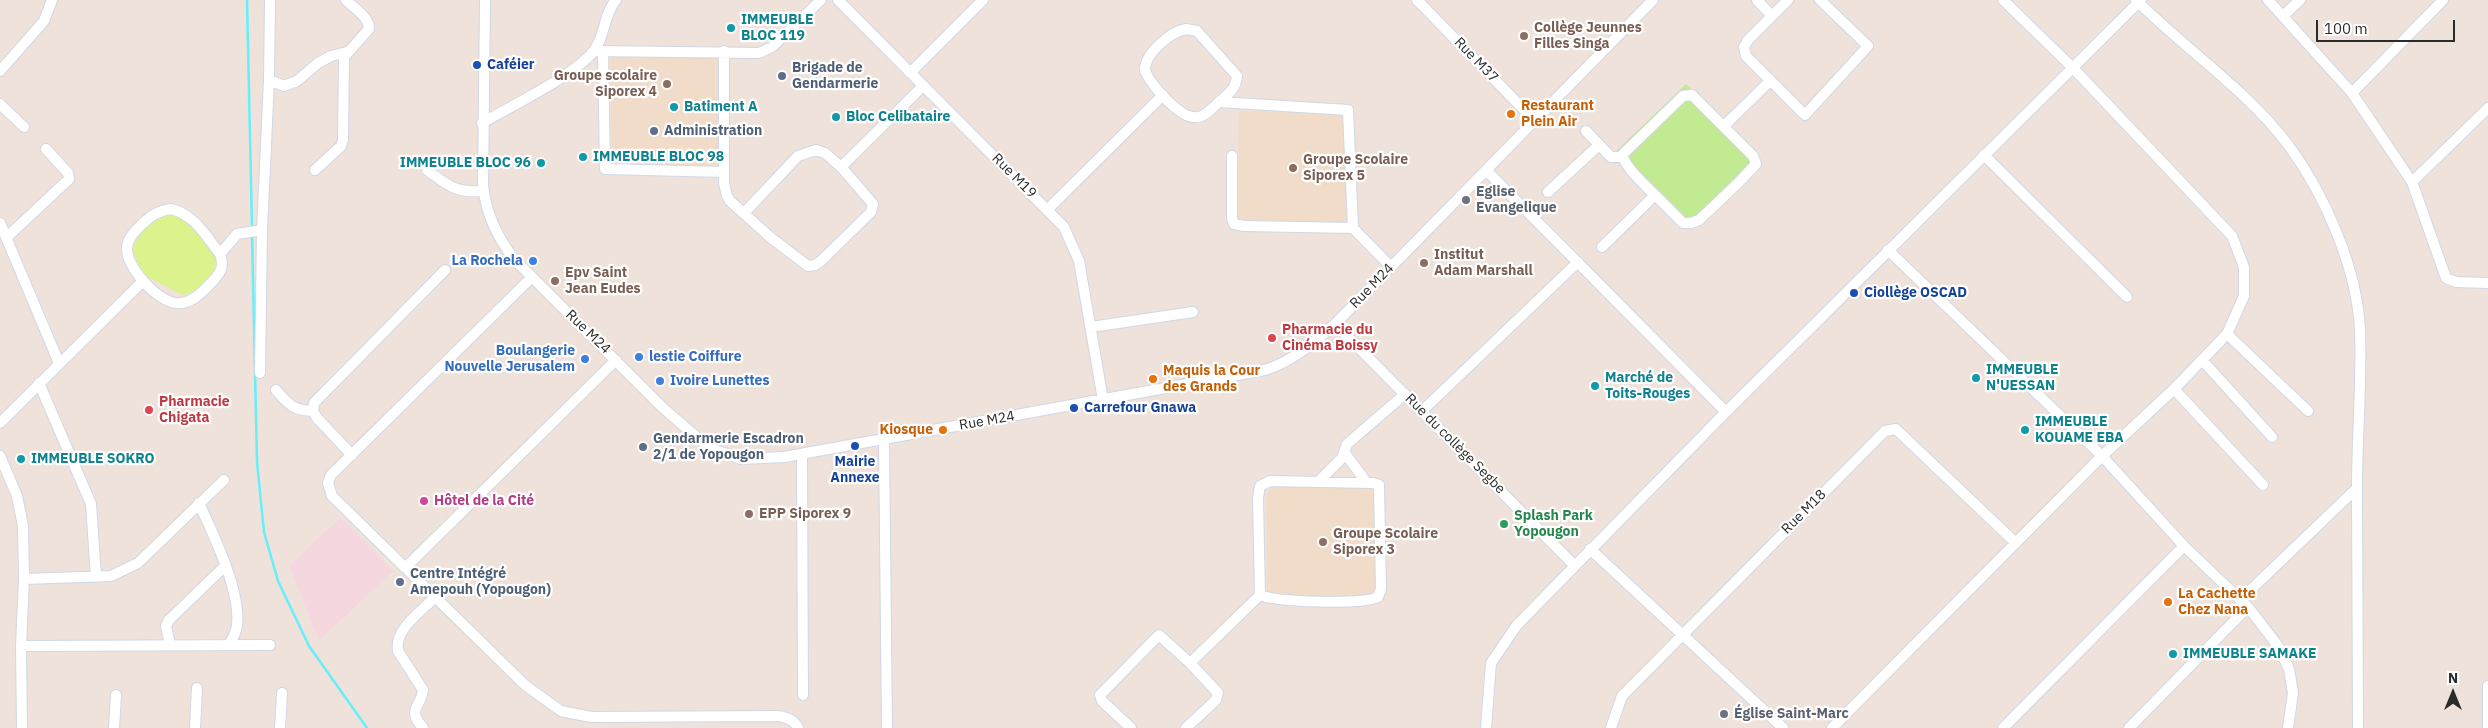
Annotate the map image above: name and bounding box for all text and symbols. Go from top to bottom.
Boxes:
scale bar [2318,10,2457,42]
place label: IMMEUBLE BLOC 119 [741,12,813,44]
text: 100 m [2324,19,2368,38]
place label: Collège Jeunnes Filles Singa [1534,20,1642,52]
marker: IMMEUBLE BLOC 119 [725,22,737,34]
marker: Collège Jeunnes Filles Singa [1518,30,1530,42]
street label: Rue M37 [1450,34,1502,86]
place label: Caféier [487,57,534,73]
marker: Caféier [471,59,483,71]
place label: Brigade de Gendarmerie [792,60,878,92]
place label: Groupe scolaire Siporex 4 [554,68,657,100]
marker: Brigade de Gendarmerie [776,70,788,82]
marker: Groupe scolaire Siporex 4 [661,78,673,90]
place label: Restaurant Plein Air [1521,98,1594,130]
place label: Batiment A [684,99,758,115]
marker: Batiment A [668,101,680,113]
marker: Restaurant Plein Air [1505,108,1517,120]
place label: Bloc Celibataire [846,109,950,125]
marker: Bloc Celibataire [830,111,842,123]
place label: Administration [664,123,762,139]
marker: Administration [648,125,660,137]
place label: IMMEUBLE BLOC 98 [593,149,724,165]
street label: Rue M19 [988,150,1040,202]
marker: IMMEUBLE BLOC 98 [577,151,589,163]
place label: Groupe Scolaire Siporex 5 [1303,152,1408,184]
place label: IMMEUBLE BLOC 96 [400,155,531,171]
marker: IMMEUBLE BLOC 96 [535,157,547,169]
marker: Groupe Scolaire Siporex 5 [1287,162,1299,174]
place label: Eglise Evangelique [1476,184,1557,216]
marker: Eglise Evangelique [1460,194,1472,206]
place label: Institut Adam Marshall [1434,247,1533,280]
place label: La Rochela [451,253,523,269]
marker: La Rochela [527,255,539,267]
marker: Institut Adam Marshall [1418,257,1430,269]
street label: Rue M24 [1346,260,1398,312]
place label: Epv Saint Jean Eudes [565,265,641,298]
marker: Epv Saint Jean Eudes [549,275,561,287]
place label: Ciollège OSCAD [1864,285,1967,301]
marker: Ciollège OSCAD [1848,287,1860,299]
street label: Rue M24 [562,306,614,358]
place label: Pharmacie du Cinéma Boissy [1282,322,1378,354]
marker: Pharmacie du Cinéma Boissy [1266,332,1278,344]
place label: Boulangerie Nouvelle Jerusalem [444,343,575,376]
place label: lestie Coiffure [649,349,742,365]
marker: lestie Coiffure [633,351,645,363]
marker: Boulangerie Nouvelle Jerusalem [579,353,591,365]
place label: IMMEUBLE N'UESSAN [1986,362,2058,394]
place label: Maquis la Cour des Grands [1163,363,1260,396]
place label: Marché de Toits-Rouges [1605,370,1690,402]
marker: IMMEUBLE N'UESSAN [1970,372,1982,384]
place label: Ivoire Lunettes [670,373,769,389]
marker: Maquis la Cour des Grands [1147,373,1159,385]
marker: Ivoire Lunettes [654,375,666,387]
marker: Marché de Toits-Rouges [1589,380,1601,392]
street label: Rue du collège Segbe [1401,390,1509,498]
place label: Pharmacie Chigata [159,394,230,427]
place label: Carrefour Gnawa [1084,400,1196,416]
marker: Carrefour Gnawa [1068,402,1080,414]
marker: Pharmacie Chigata [143,404,155,416]
street label: Rue M24 [958,408,1016,434]
place label: IMMEUBLE KOUAME EBA [2035,414,2124,447]
place label: Kiosque [880,422,933,438]
marker: Kiosque [937,424,949,436]
marker: IMMEUBLE KOUAME EBA [2019,424,2031,436]
place label: Gendarmerie Escadron 2/1 de Yopougon [653,431,804,464]
marker: Mairie Annexe [849,440,861,452]
marker: Gendarmerie Escadron 2/1 de Yopougon [637,441,649,453]
place label: IMMEUBLE SOKRO [31,451,155,467]
marker: IMMEUBLE SOKRO [15,453,27,465]
place label: Mairie Annexe [830,454,880,487]
street label: Rue M18 [1778,486,1830,538]
place label: Hôtel de la Cité [434,493,534,509]
marker: Hôtel de la Cité [418,495,430,507]
place label: EPP Siporex 9 [759,506,851,522]
marker: EPP Siporex 9 [743,508,755,520]
place label: Splash Park Yopougon [1514,508,1593,540]
marker: Splash Park Yopougon [1498,518,1510,530]
place label: Groupe Scolaire Siporex 3 [1333,526,1438,558]
marker: Groupe Scolaire Siporex 3 [1317,536,1329,548]
place label: Centre Intégré Amepouh (Yopougon) [410,566,551,598]
marker: Centre Intégré Amepouh (Yopougon) [394,576,406,588]
place label: La Cachette Chez Nana [2178,586,2256,618]
marker: La Cachette Chez Nana [2162,596,2174,608]
place label: IMMEUBLE SAMAKE [2183,646,2316,662]
marker: IMMEUBLE SAMAKE [2167,648,2179,660]
north arrow [2428,668,2478,718]
text: N [2448,669,2458,687]
place label: Église Saint-Marc [1734,706,1849,722]
marker: Église Saint-Marc [1718,708,1730,720]

